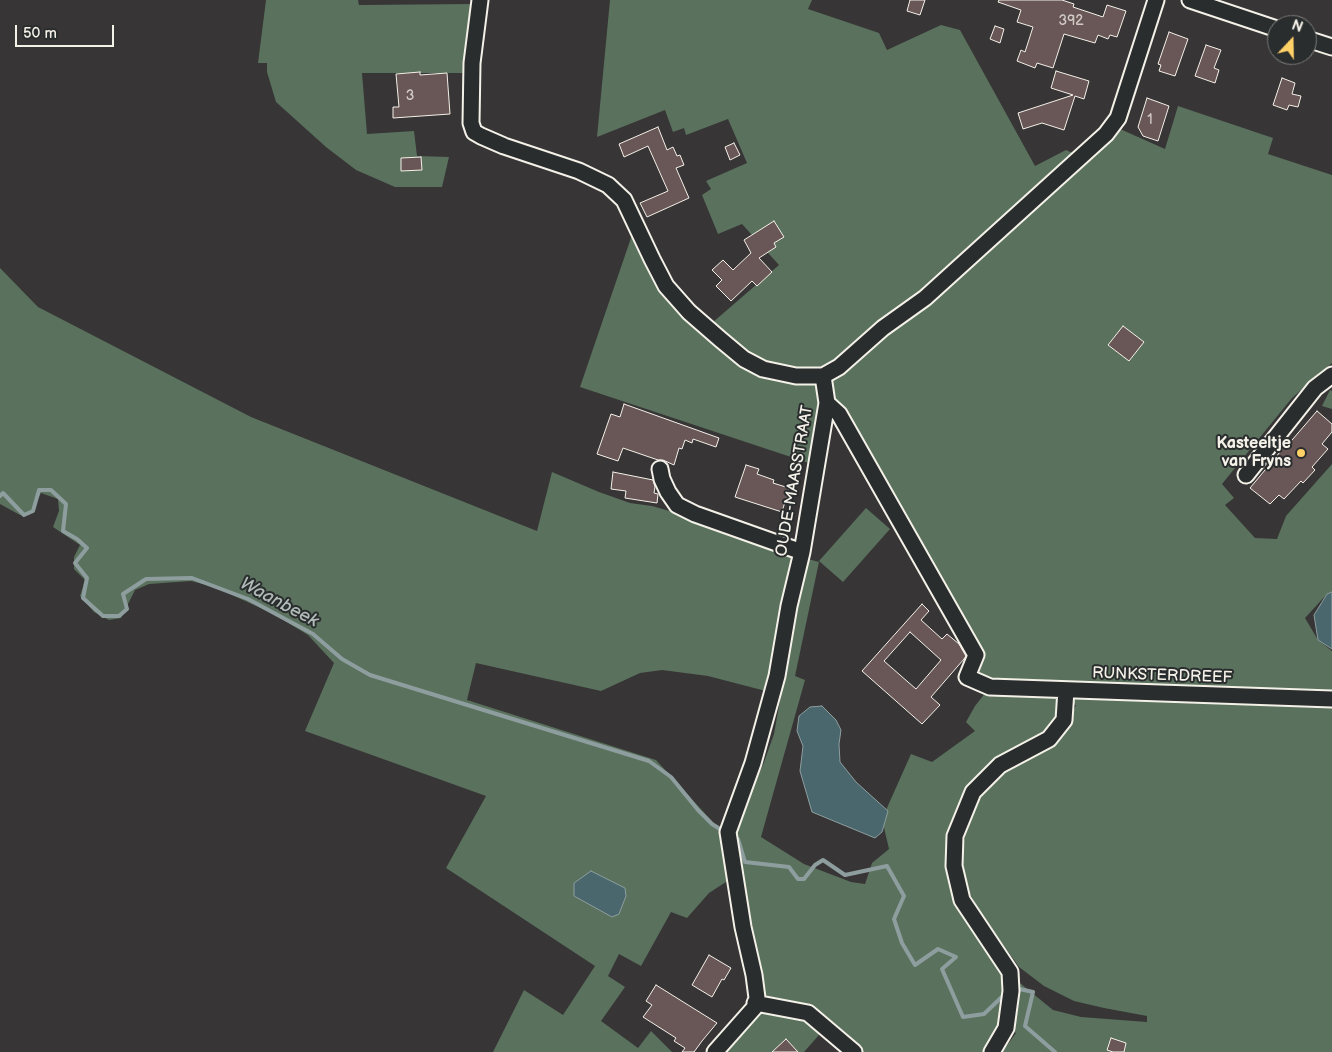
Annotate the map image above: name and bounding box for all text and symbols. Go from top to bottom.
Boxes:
house number: 392 [1059,13,1083,29]
scale bar [18,15,116,47]
north arrow [1267,15,1317,65]
text: N [1289,17,1305,36]
text: 50 m [23,24,57,43]
house number: 3 [406,88,414,104]
house number: 1 [1147,112,1153,128]
street label: OUDE-MAASSTRAAT [772,404,818,558]
place label: Kasteeltje van Fryns [1217,434,1291,472]
marker: Kasteeltje van Fryns [1295,447,1307,459]
water label: Waanbeek [236,573,322,633]
street label: RUNKSTERDREEF [1092,664,1232,688]

